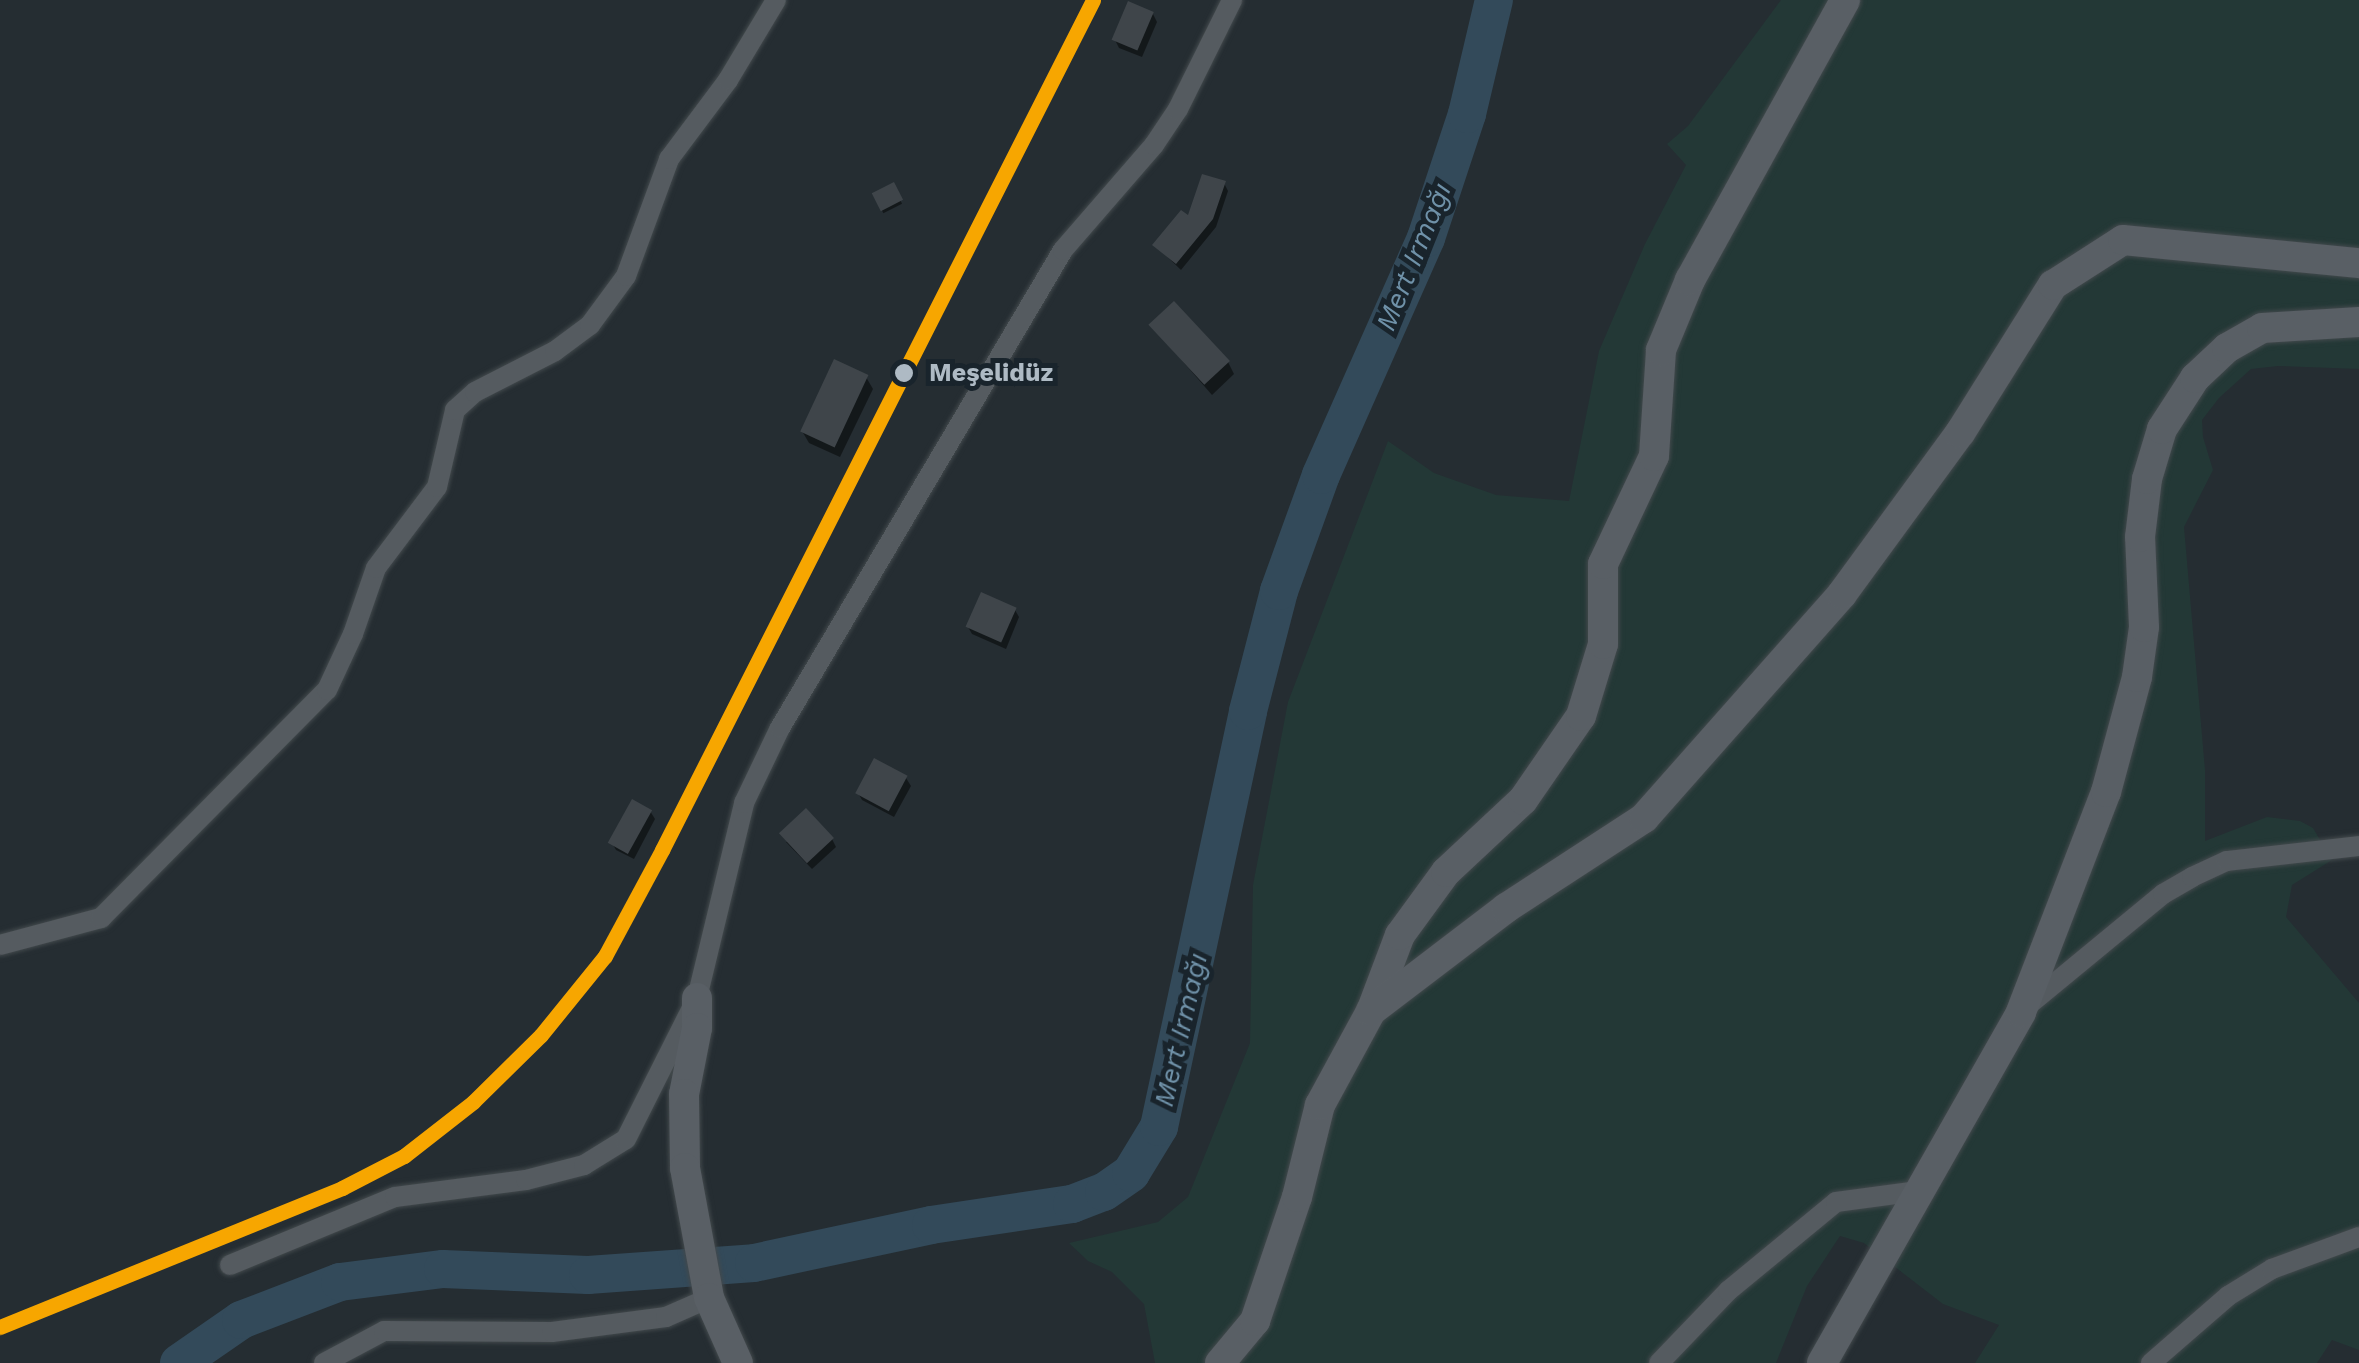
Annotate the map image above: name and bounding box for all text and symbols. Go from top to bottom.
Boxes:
water label: Mert Irmağı [1369,178,1459,336]
marker: Meşelidüz [888,357,920,389]
place label: Meşelidüz [929,358,1053,388]
water label: Mert Irmağı [1147,950,1215,1110]

